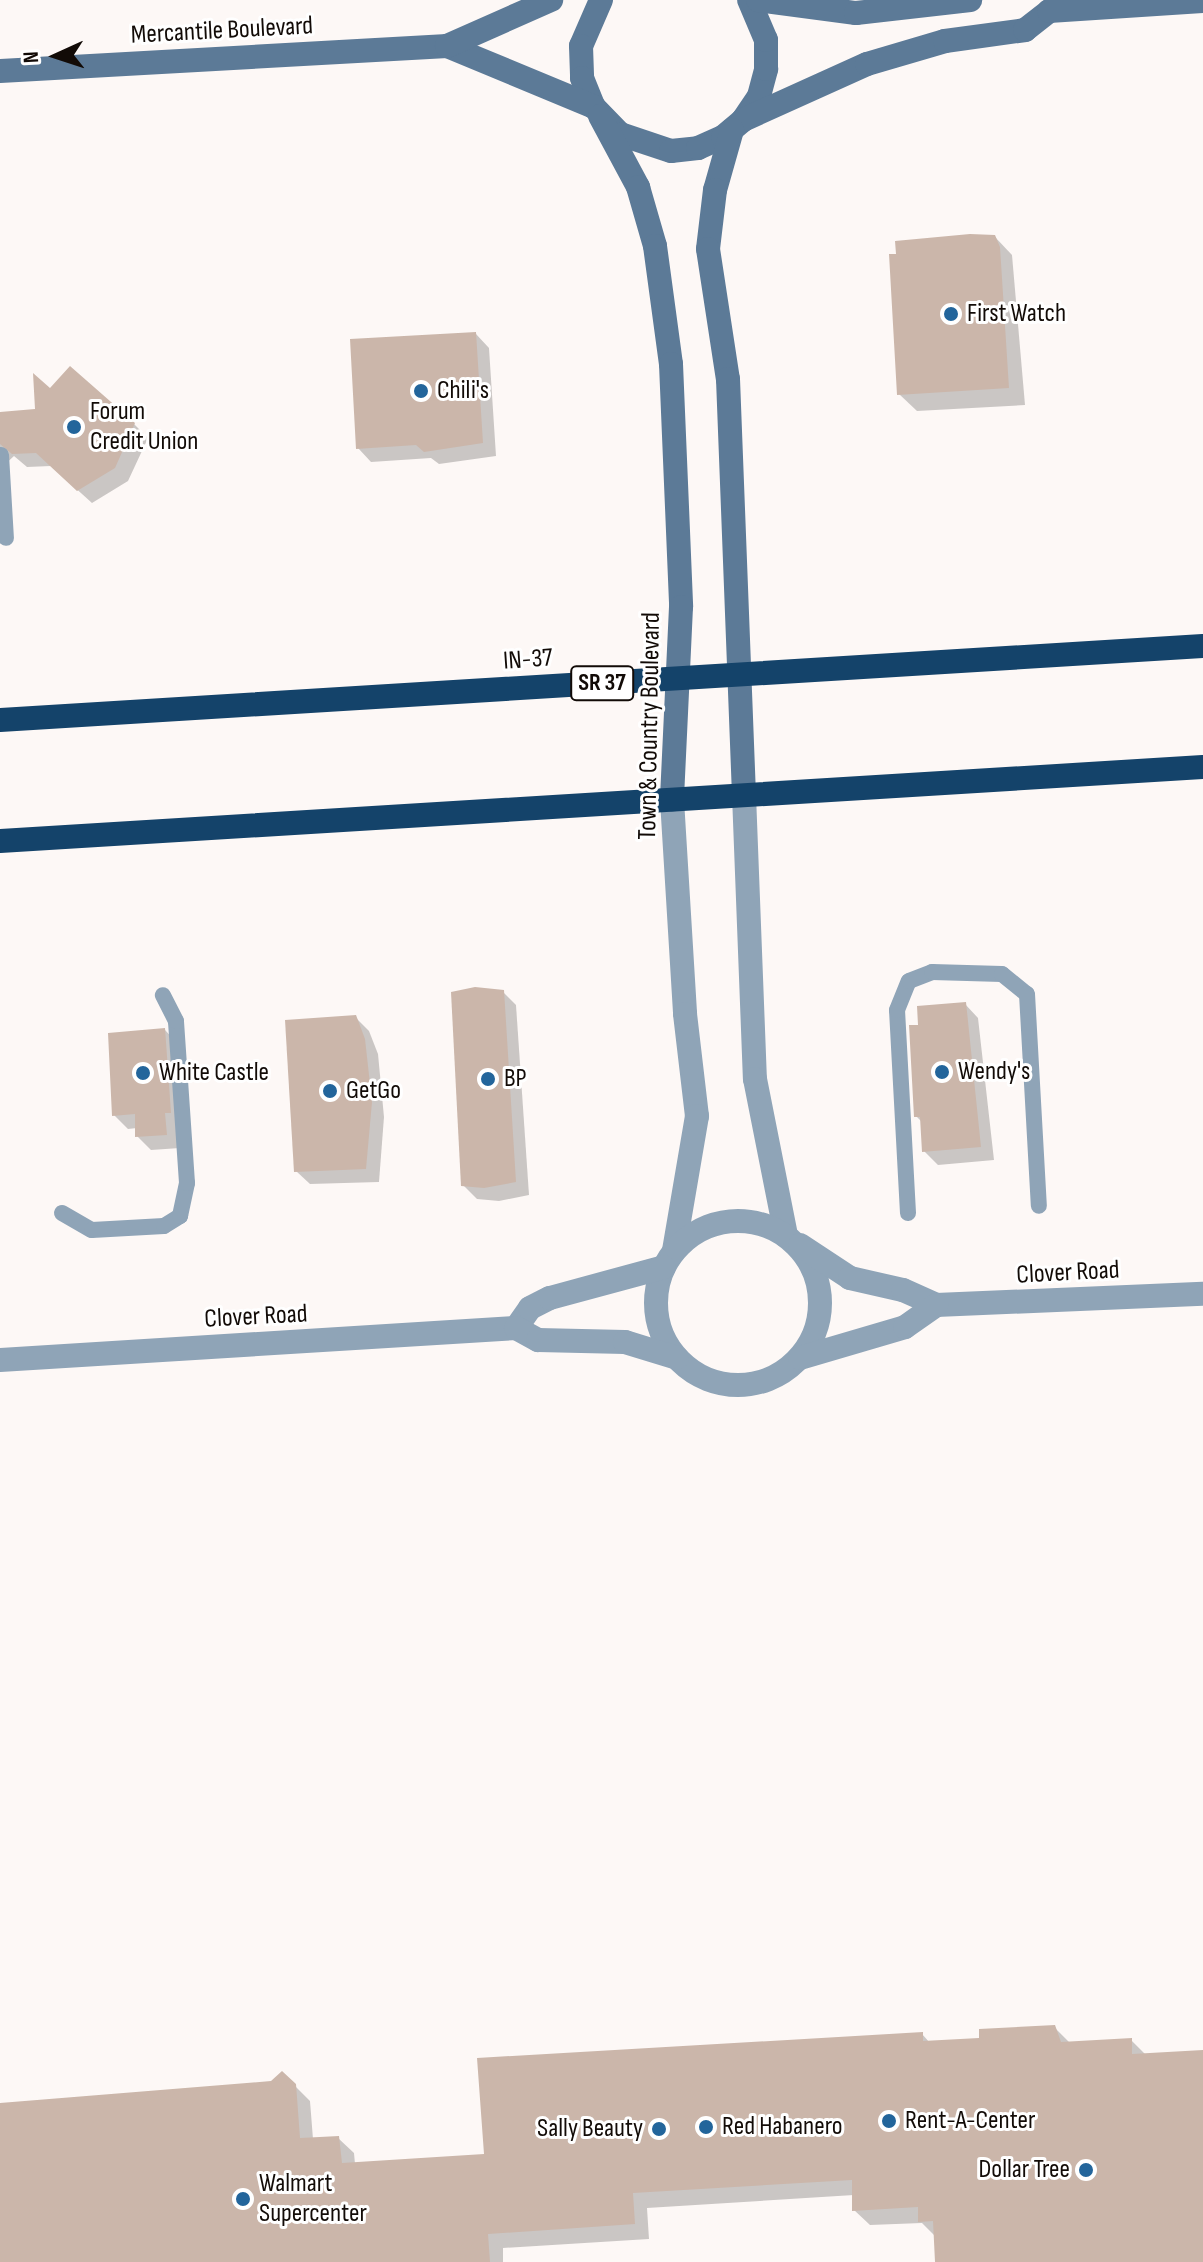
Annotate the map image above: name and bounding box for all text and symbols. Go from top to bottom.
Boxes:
street label: Mercantile Boulevard [130,11,314,51]
north arrow [16,16,96,96]
text: N [18,51,45,64]
place label: First Watch [967,298,1066,330]
marker: First Watch [942,305,960,323]
place label: Chili's [437,375,489,407]
marker: Chili's [412,382,430,400]
place label: Forum Credit Union [90,396,198,458]
marker: Forum Credit Union [65,418,83,436]
street label: Town & Country Boulevard [632,612,668,840]
street label: IN-37 [502,643,554,677]
road number: SR 37 [570,663,634,703]
place label: Wendy's [958,1056,1030,1088]
place label: White Castle [159,1057,269,1089]
place label: BP [504,1063,527,1095]
marker: Wendy's [933,1063,951,1081]
marker: White Castle [134,1064,152,1082]
marker: BP [479,1070,497,1088]
place label: GetGo [346,1075,401,1107]
marker: GetGo [321,1082,339,1100]
street label: Clover Road [1016,1255,1120,1291]
street label: Clover Road [204,1299,308,1335]
place label: Rent-A-Center [905,2105,1035,2137]
place label: Red Habanero [722,2111,843,2143]
marker: Rent-A-Center [880,2112,898,2130]
place label: Sally Beauty [537,2113,643,2145]
marker: Red Habanero [697,2118,715,2136]
marker: Sally Beauty [650,2120,668,2138]
place label: Dollar Tree [979,2154,1070,2186]
marker: Dollar Tree [1077,2161,1095,2179]
place label: Walmart Supercenter [259,2168,367,2230]
marker: Walmart Supercenter [234,2190,252,2208]

